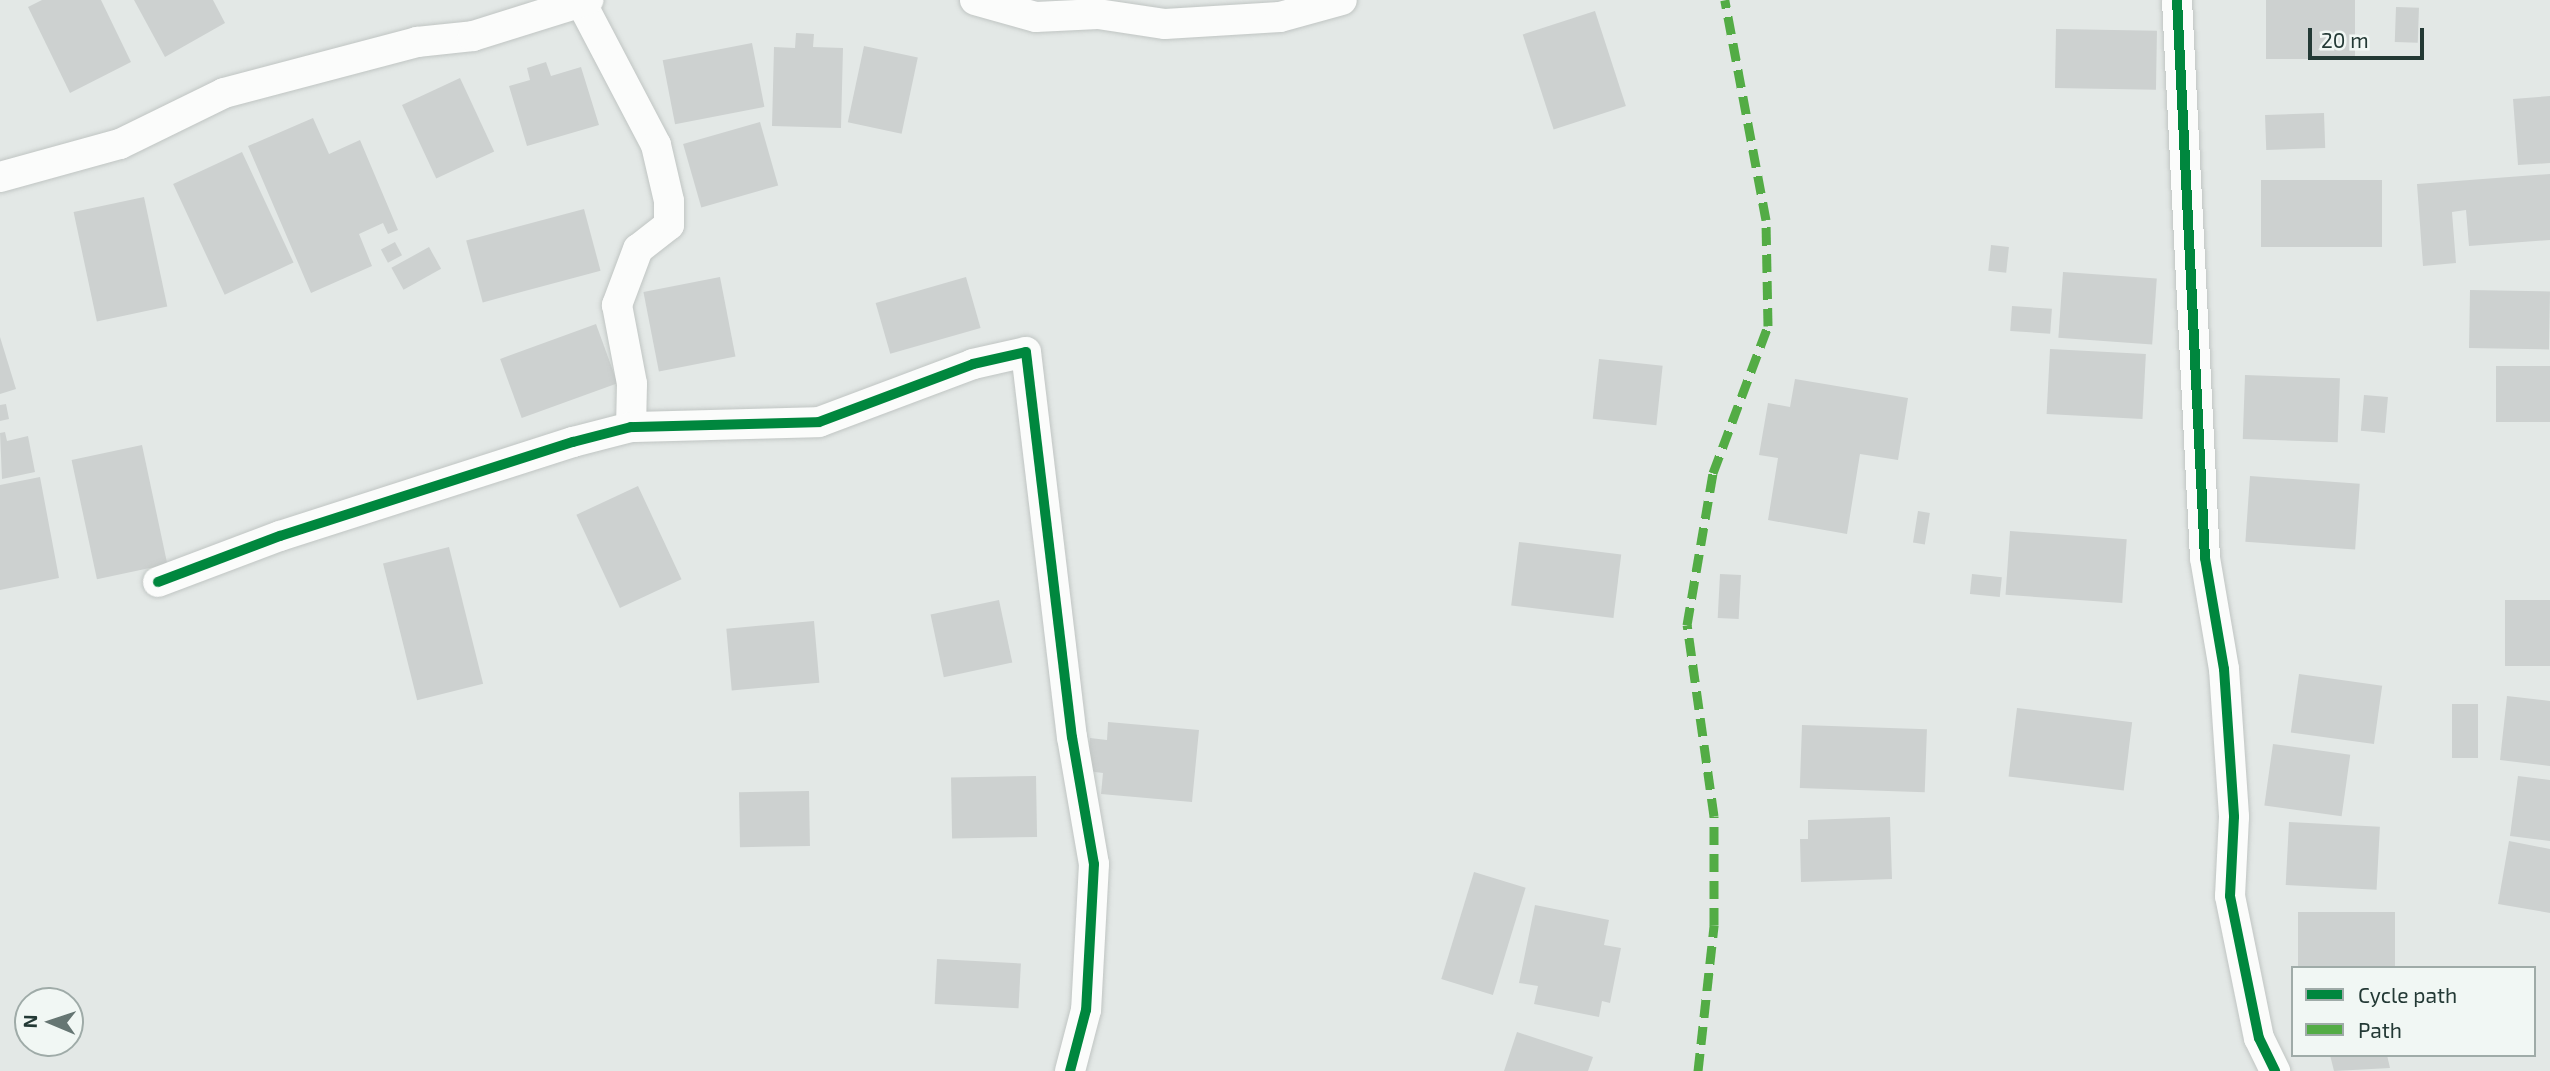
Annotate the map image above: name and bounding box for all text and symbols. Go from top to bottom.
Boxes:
scale bar [2312,14,2428,58]
text: 20 m [2321,27,2369,52]
legend [2291,966,2536,1057]
text: Cycle path [2358,982,2457,1007]
north arrow [14,987,84,1057]
text: N [18,1014,41,1029]
text: Path [2358,1017,2402,1042]

